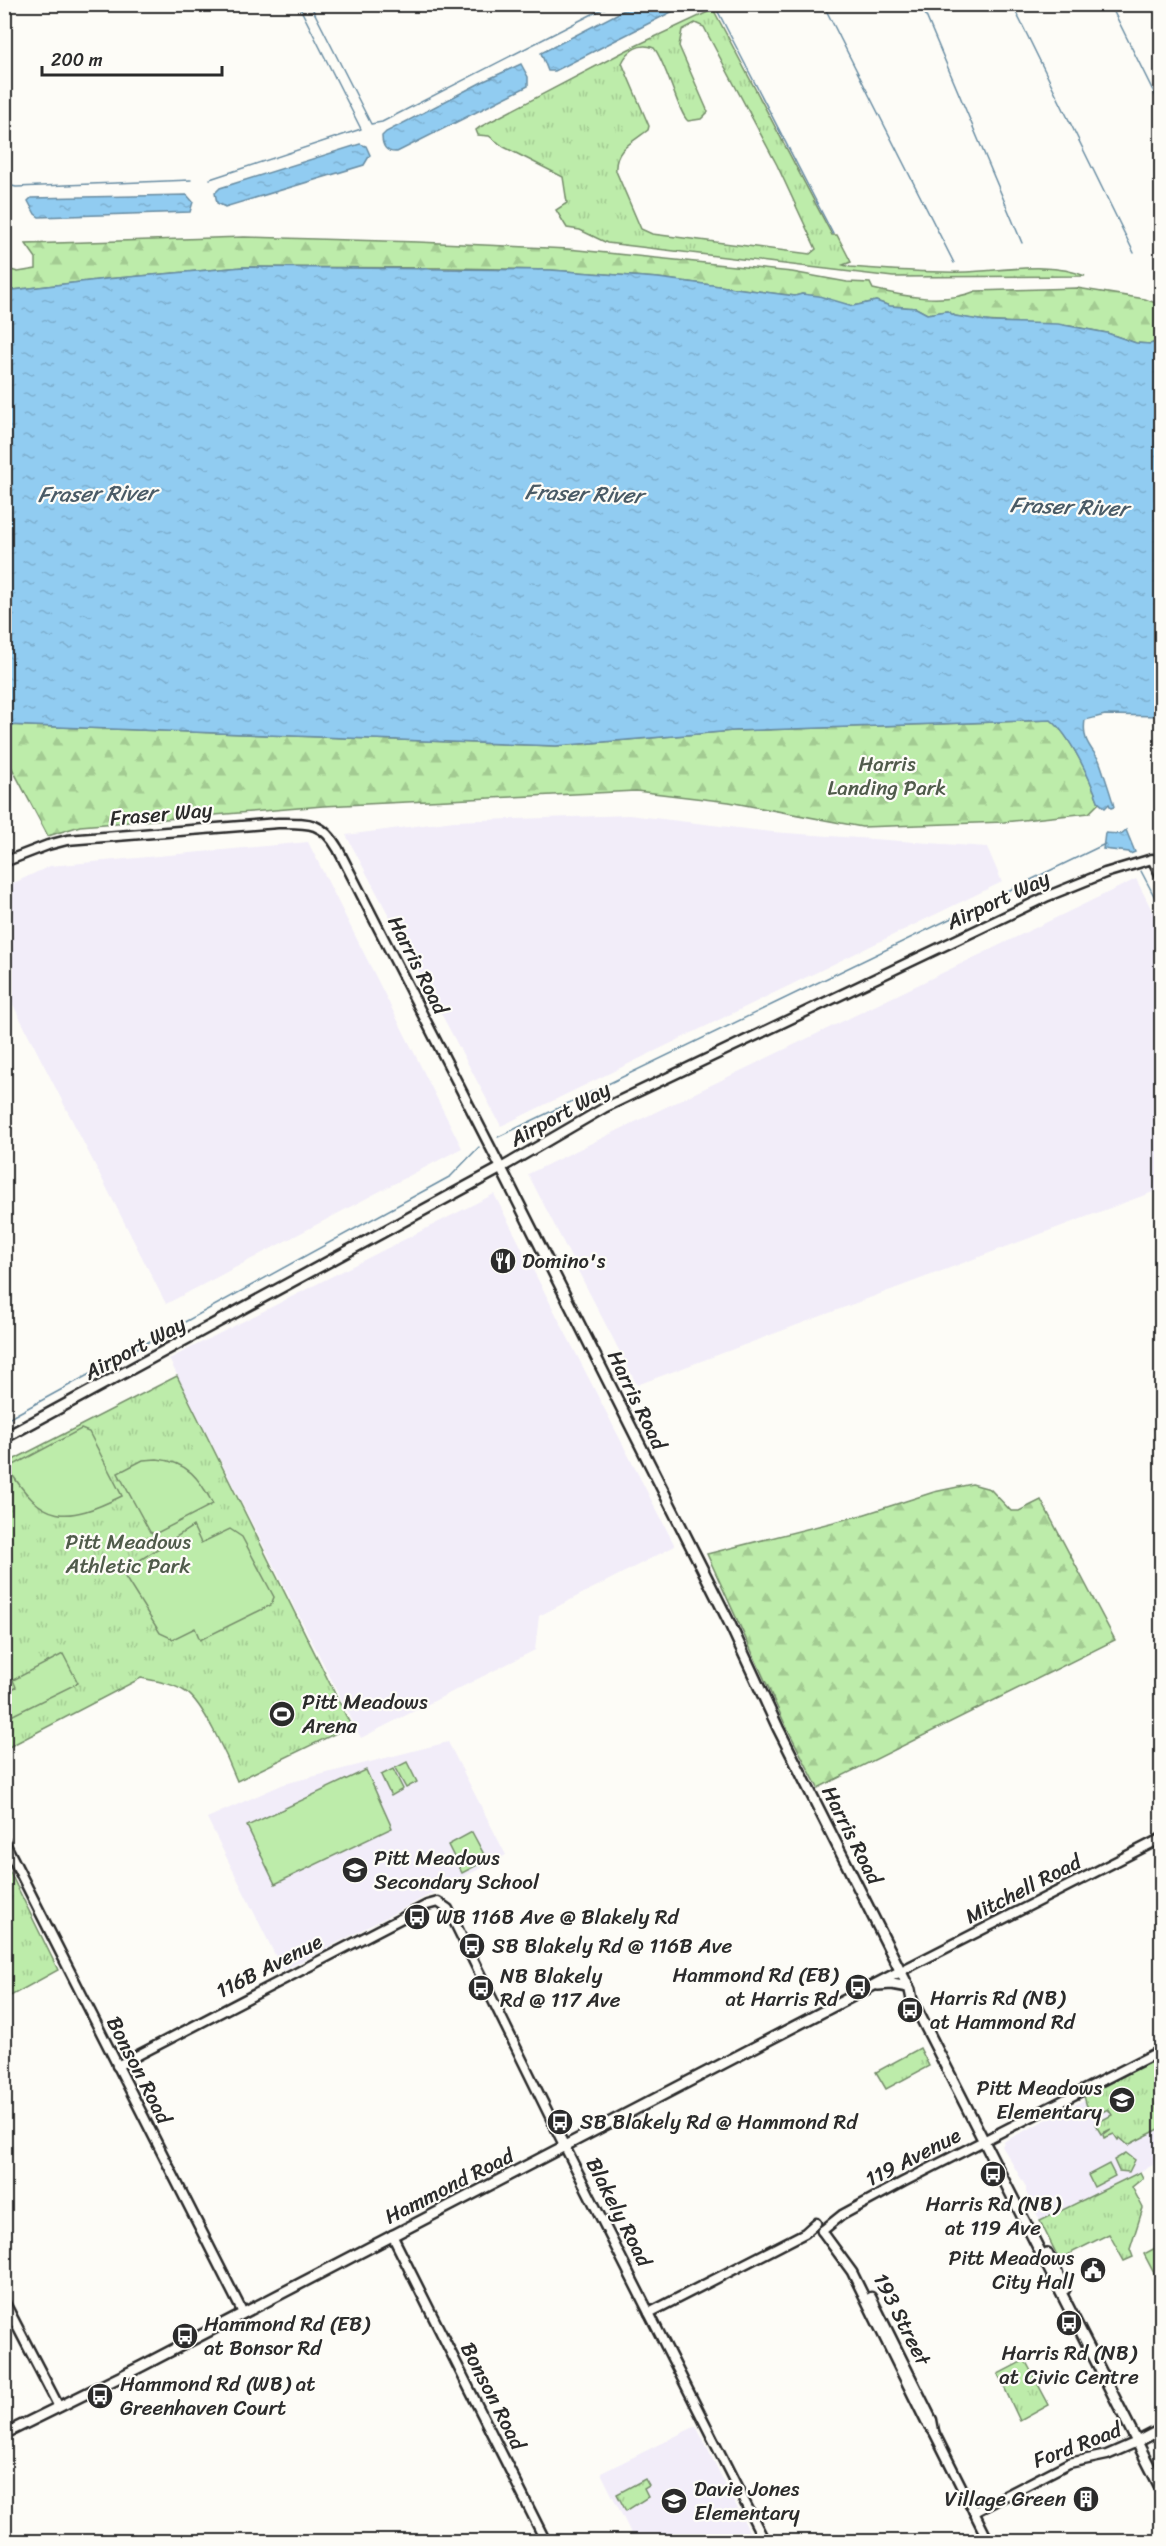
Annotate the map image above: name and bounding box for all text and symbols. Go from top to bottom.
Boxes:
scale bar [42,39,222,77]
text: 200 m [51,44,103,76]
water label: Fraser River [524,472,648,515]
water label: Fraser River [38,473,160,514]
water label: Fraser River [1009,485,1133,528]
park label: Harris Landing Park [828,745,946,807]
street label: Fraser Way [108,791,214,837]
street label: Airport Way [939,859,1056,941]
street label: Harris Road [377,909,460,1023]
street label: Airport Way [501,1070,618,1158]
place label: Domino's [522,1242,606,1280]
restaurant icon: Domino's [488,1246,518,1276]
street label: Airport Way [76,1305,193,1391]
street label: Harris Road [596,1343,678,1458]
park label: Pitt Meadows Athletic Park [65,1523,191,1585]
place label: Pitt Meadows Arena [301,1683,428,1745]
sports icon: Pitt Meadows Arena [267,1699,297,1729]
street label: Harris Road [811,1779,894,1893]
place label: Pitt Meadows Secondary School [374,1839,540,1901]
street label: Mitchell Road [958,1842,1090,1935]
school or university icon: Pitt Meadows Secondary School [340,1855,370,1885]
place label: WB 116B Ave @ Blakely Rd [436,1898,681,1936]
bus stop icon: WB 116B Ave @ Blakely Rd [402,1902,432,1932]
street label: 116B Avenue [209,1923,329,2009]
place label: SB Blakely Rd @ 116B Ave [492,1927,732,1965]
bus stop icon: SB Blakely Rd @ 116B Ave [457,1931,487,1961]
place label: Hammond Rd (EB) at Harris Rd [672,1956,840,2018]
place label: NB Blakely Rd @ 117 Ave [500,1957,621,2019]
bus stop icon: Hammond Rd (EB) at Harris Rd [843,1972,873,2002]
bus stop icon: NB Blakely Rd @ 117 Ave [466,1973,496,2003]
place label: Harris Rd (NB) at Hammond Rd [930,1979,1077,2041]
bus stop icon: Harris Rd (NB) at Hammond Rd [895,1995,925,2025]
street label: Bonson Road [95,2009,183,2133]
place label: Pitt Meadows Elementary [977,2069,1102,2131]
school or university icon: Pitt Meadows Elementary [1107,2085,1137,2115]
place label: SB Blakely Rd @ Hammond Rd [580,2103,859,2141]
bus stop icon: SB Blakely Rd @ Hammond Rd [545,2107,575,2137]
street label: 119 Avenue [858,2117,968,2197]
street label: Hammond Road [378,2136,522,2235]
street label: Blakely Road [575,2150,664,2275]
bus stop icon: Harris Rd (NB) at 119 Ave [978,2159,1008,2189]
place label: Harris Rd (NB) at 119 Ave [926,2185,1062,2247]
place label: Pitt Meadows City Hall [949,2239,1075,2301]
public building icon: Pitt Meadows City Hall [1078,2255,1108,2285]
street label: 193 Street [862,2266,942,2374]
place label: Hammond Rd (EB) at Bonsor Rd [204,2305,371,2367]
bus stop icon: Harris Rd (NB) at Civic Centre [1054,2308,1084,2338]
bus stop icon: Hammond Rd (EB) at Bonsor Rd [170,2321,200,2351]
place label: Harris Rd (NB) at Civic Centre [999,2334,1139,2396]
street label: Bonson Road [449,2335,537,2459]
place label: Hammond Rd (WB) at Greenhaven Court [120,2365,316,2427]
bus stop icon: Hammond Rd (WB) at Greenhaven Court [85,2381,115,2411]
street label: Ford Road [1027,2410,1129,2479]
place label: Davie Jones Elementary [694,2470,800,2532]
place label: Village Green [944,2480,1066,2518]
building icon: Village Green [1071,2484,1101,2514]
school or university icon: Davie Jones Elementary [659,2486,689,2516]

